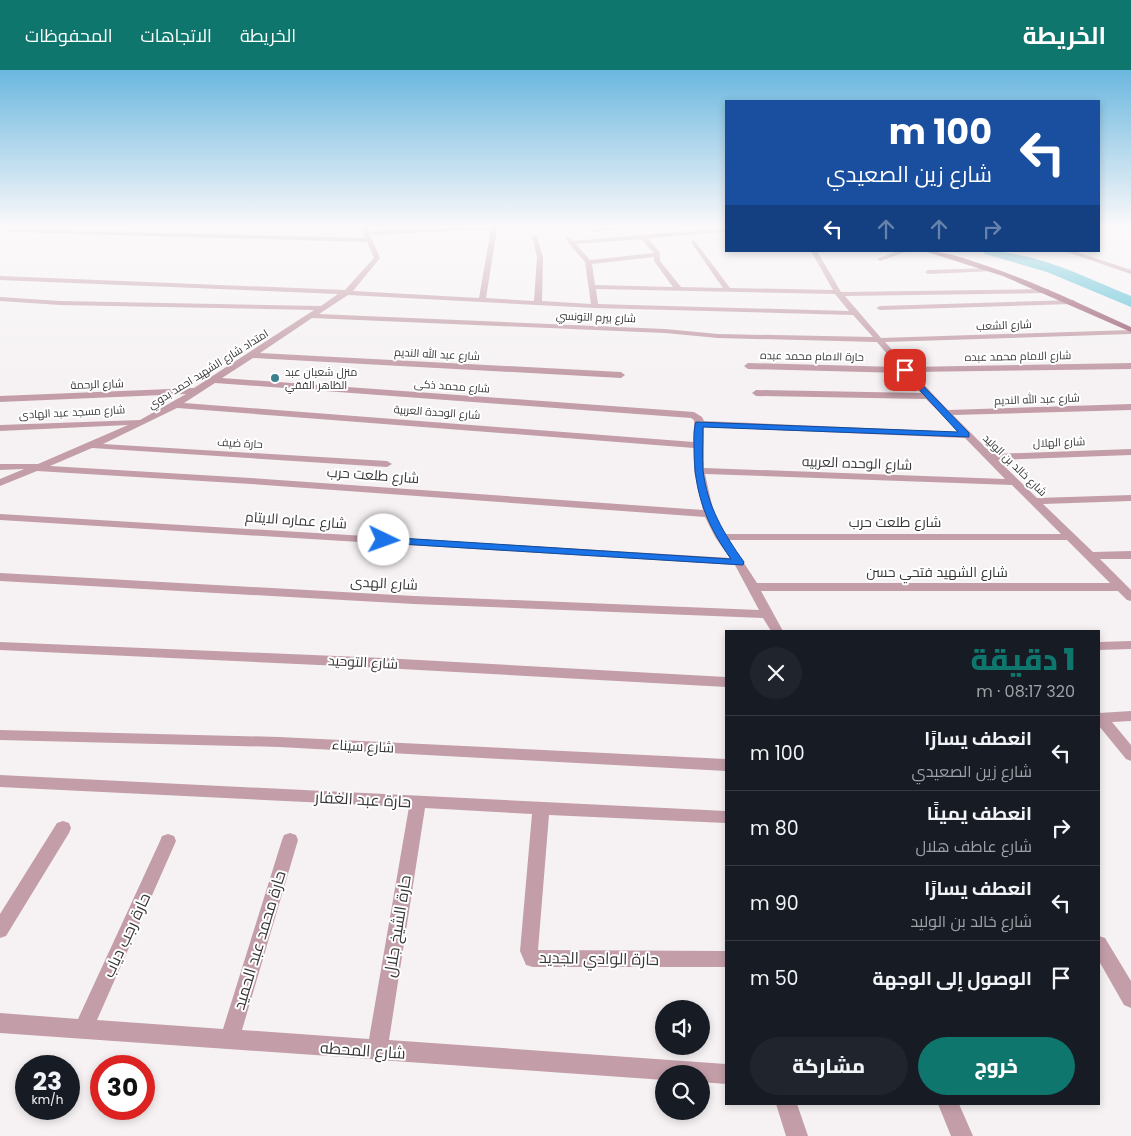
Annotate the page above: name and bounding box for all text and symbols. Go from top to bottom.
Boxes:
text: الخريطة [1023,19,1106,52]
text: المحفوظات [25,23,113,48]
text: الاتجاهات [141,23,212,48]
text: الخريطة [240,23,296,48]
text: 100 m [889,107,992,156]
icon: left [1010,120,1075,185]
text: شارع زين الصعيدي [826,159,992,190]
icon: left [819,215,847,243]
icon: ahead [872,215,900,243]
icon: ahead [925,215,953,243]
icon: right [978,215,1006,243]
street label: شارع بيرم التونسي [556,308,636,326]
street label: شارع الشعب [976,316,1032,334]
street label: امتداد شارع الشهيد احمد بدوي [145,325,272,414]
street label: شارع عبد الله النديم [394,344,480,364]
street label: حارة الامام محمد عبده [760,347,864,365]
street label: شارع الامام محمد عبده [965,347,1071,365]
pin [884,349,926,391]
icon: arrive [891,356,919,384]
place label: منزل شعبان عبد الظاهر الفقي [285,364,357,394]
marker: منزل شعبان عبد الظاهر الفقي [269,372,281,384]
street label: شارع الرحمة [70,375,124,393]
street label: شارع محمد ذكى [413,375,491,397]
street label: شارع عبد الله النديم [994,390,1080,408]
street label: شارع مسجد عبد الهادى [18,401,126,423]
street label: شارع الوحدة العربية [393,401,481,423]
street label: شارع خالد بن الوليد [979,430,1051,500]
street label: شارع الهلال [1033,433,1085,451]
street label: حارة ضيف [217,434,263,452]
street label: شارع الوحده العربيه [801,451,913,475]
street label: شارع طلعت حرب [326,462,420,488]
street label: شارع عماره الايتام [244,506,348,534]
street label: شارع طلعت حرب [849,512,941,532]
position arrow [357,513,409,565]
street label: شارع الشهيد فتحي حسن [866,562,1008,584]
street label: شارع الهدى [350,571,418,595]
text: 1 دقيقة [971,638,1075,681]
button: close [750,647,802,699]
street label: شارع التوحيد [327,650,399,674]
text: 320 m · 08:17 [976,680,1075,703]
text: انعطف يسارًا [924,725,1032,752]
street label: شارع سيناء [331,734,395,758]
icon: left [1047,739,1075,767]
text: 100 m [750,740,805,767]
text: شارع زين الصعيدي [911,760,1032,783]
street label: حارة عبد الغفار [313,785,412,814]
text: انعطف يمينًا [927,800,1032,827]
icon: right [1047,814,1075,842]
text: 80 m [750,815,799,842]
text: شارع عاطف هلال [915,835,1032,858]
street label: حارة محمد عبد الحميد [227,868,292,1013]
street label: حارة الشيخ جلال [378,873,417,979]
text: انعطف يسارًا [924,875,1032,902]
street label: حارة رجب دياب [97,889,156,981]
icon: left [1047,889,1075,917]
text: 90 m [750,890,799,917]
text: شارع خالد بن الوليد [911,910,1032,933]
street label: حارة الوادي الجديد [539,946,659,973]
icon: arrive [1047,964,1075,992]
text: 50 m [750,965,799,992]
text: الوصول إلى الوجهة [873,965,1032,992]
map controls [655,1000,710,1120]
button: sound [655,1000,710,1055]
street label: شارع المحطه [319,1036,406,1065]
button: مشاركة [750,1037,908,1095]
button: خروج [918,1037,1075,1095]
speed limit sign: 30 [90,1055,155,1120]
text: 23 [33,1064,62,1099]
button: search [655,1065,710,1120]
text: km/h [32,1091,63,1108]

